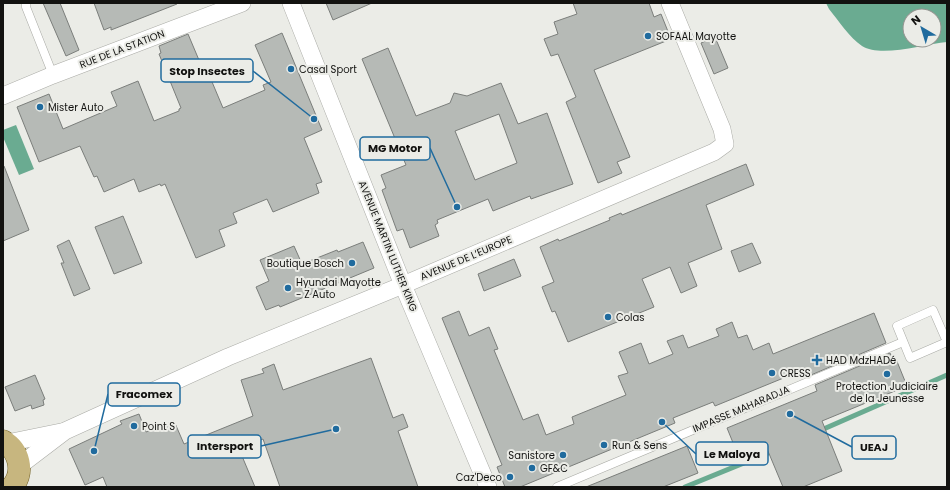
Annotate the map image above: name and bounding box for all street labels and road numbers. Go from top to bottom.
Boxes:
street label: RUE DE LA STATION [77,26,167,72]
street label: AVENUE MARTIN LUTHER KING [355,178,421,314]
street label: AVENUE DE L’EUROPE [418,232,514,284]
street label: IMPASSE MAHARADJA [690,382,792,436]

